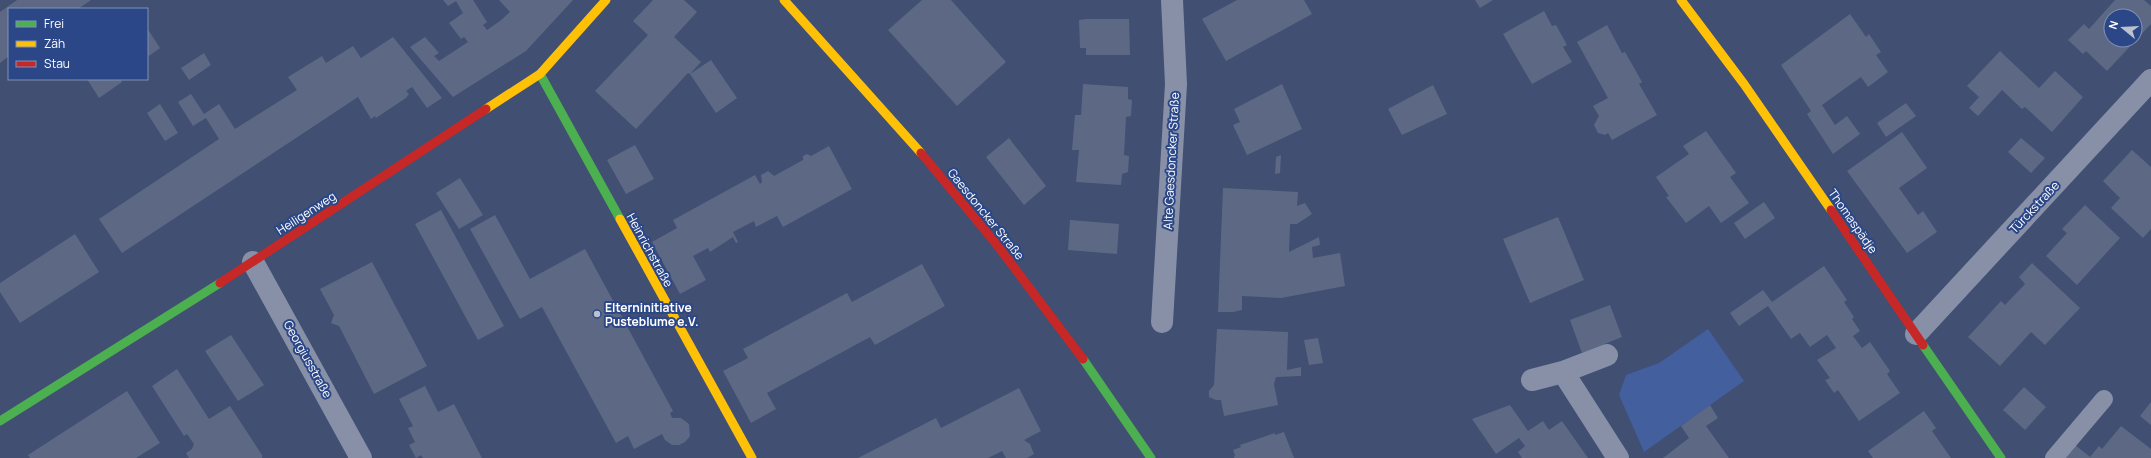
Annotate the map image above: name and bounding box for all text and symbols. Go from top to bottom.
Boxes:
legend [8,8,148,80]
north arrow [2103,8,2143,48]
text: Frei [44,15,64,32]
text: N [2105,19,2121,31]
text: Zäh [44,35,65,52]
text: Stau [44,55,70,72]
street label: Alte Gaesdoncker Straße [1159,92,1183,230]
street label: Gaesdoncker Straße [944,165,1028,263]
street label: Türckstraße [2005,177,2063,237]
street label: Thomaspädje [1824,185,1882,257]
street label: Heiligenweg [273,187,339,239]
street label: Heinrichstraße [623,210,677,290]
place label: Elterninitiative Pusteblume e.V. [605,299,699,330]
marker: Elterninitiative Pusteblume e.V. [592,309,602,319]
street label: Georgiusstraße [280,317,336,401]

